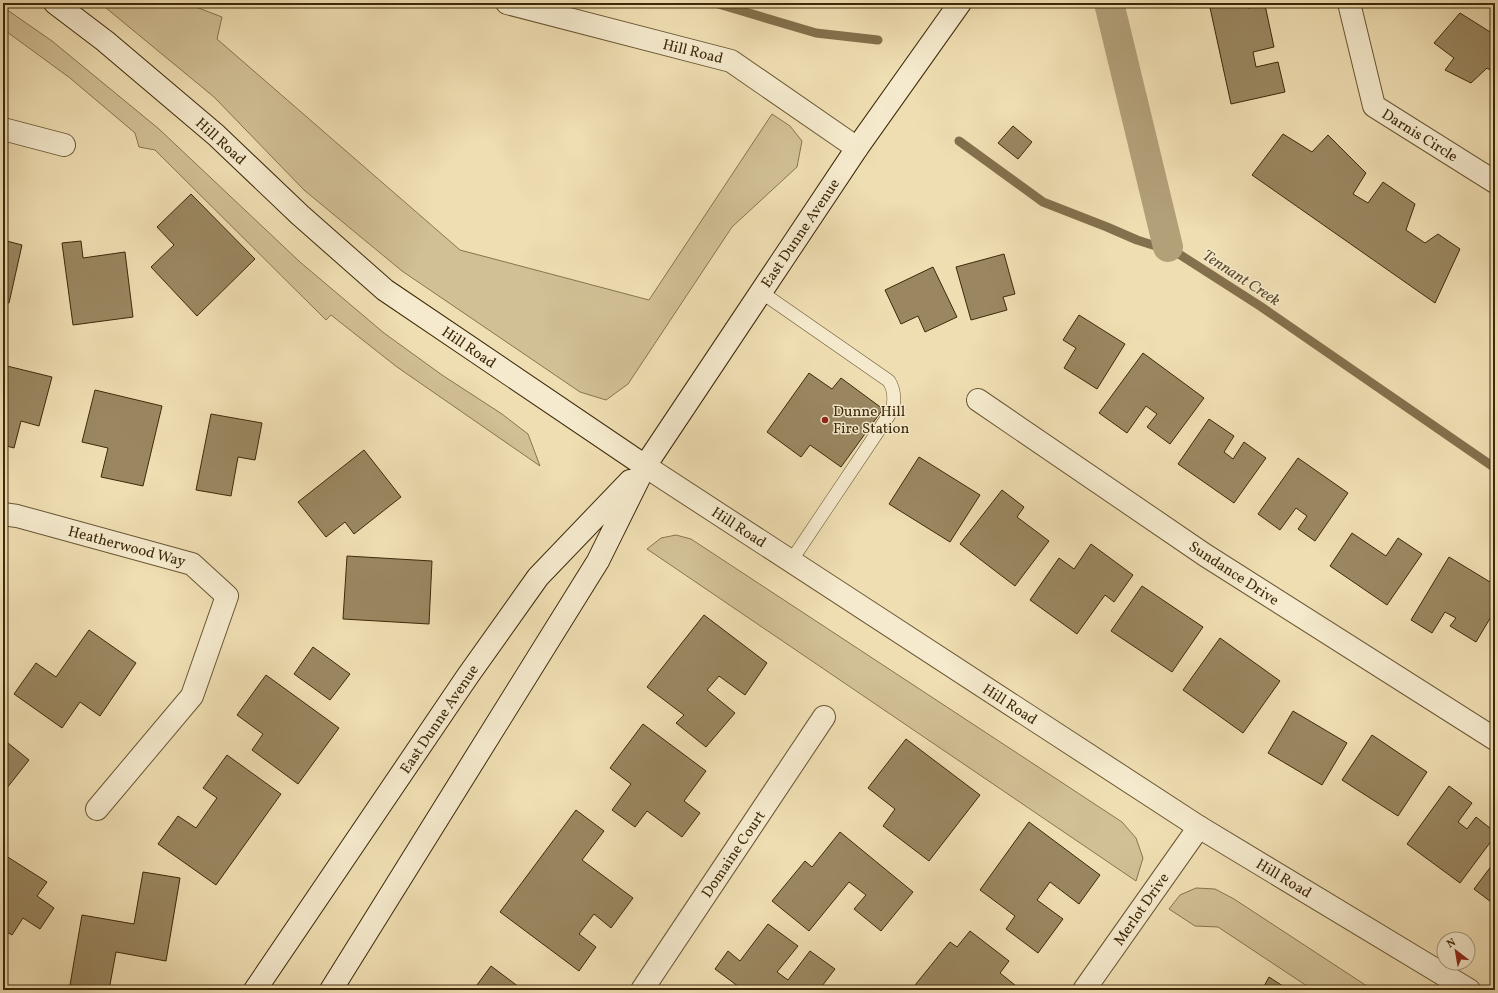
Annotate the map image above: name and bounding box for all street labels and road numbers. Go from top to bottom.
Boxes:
street label: Hill Road [660,35,725,70]
street label: Darnis Circle [1377,105,1461,168]
street label: Hill Road [190,114,250,171]
street label: East Dunne Avenue [757,175,846,293]
street label: Hill Road [437,322,500,374]
street label: Hill Road [707,503,770,554]
street label: Heatherwood Way [66,522,188,573]
street label: Sundance Drive [1184,537,1283,611]
street label: East Dunne Avenue [396,661,485,779]
street label: Hill Road [978,680,1041,731]
street label: Domaine Court [697,807,771,903]
street label: Hill Road [1251,854,1315,904]
street label: Merlot Drive [1109,869,1175,950]

